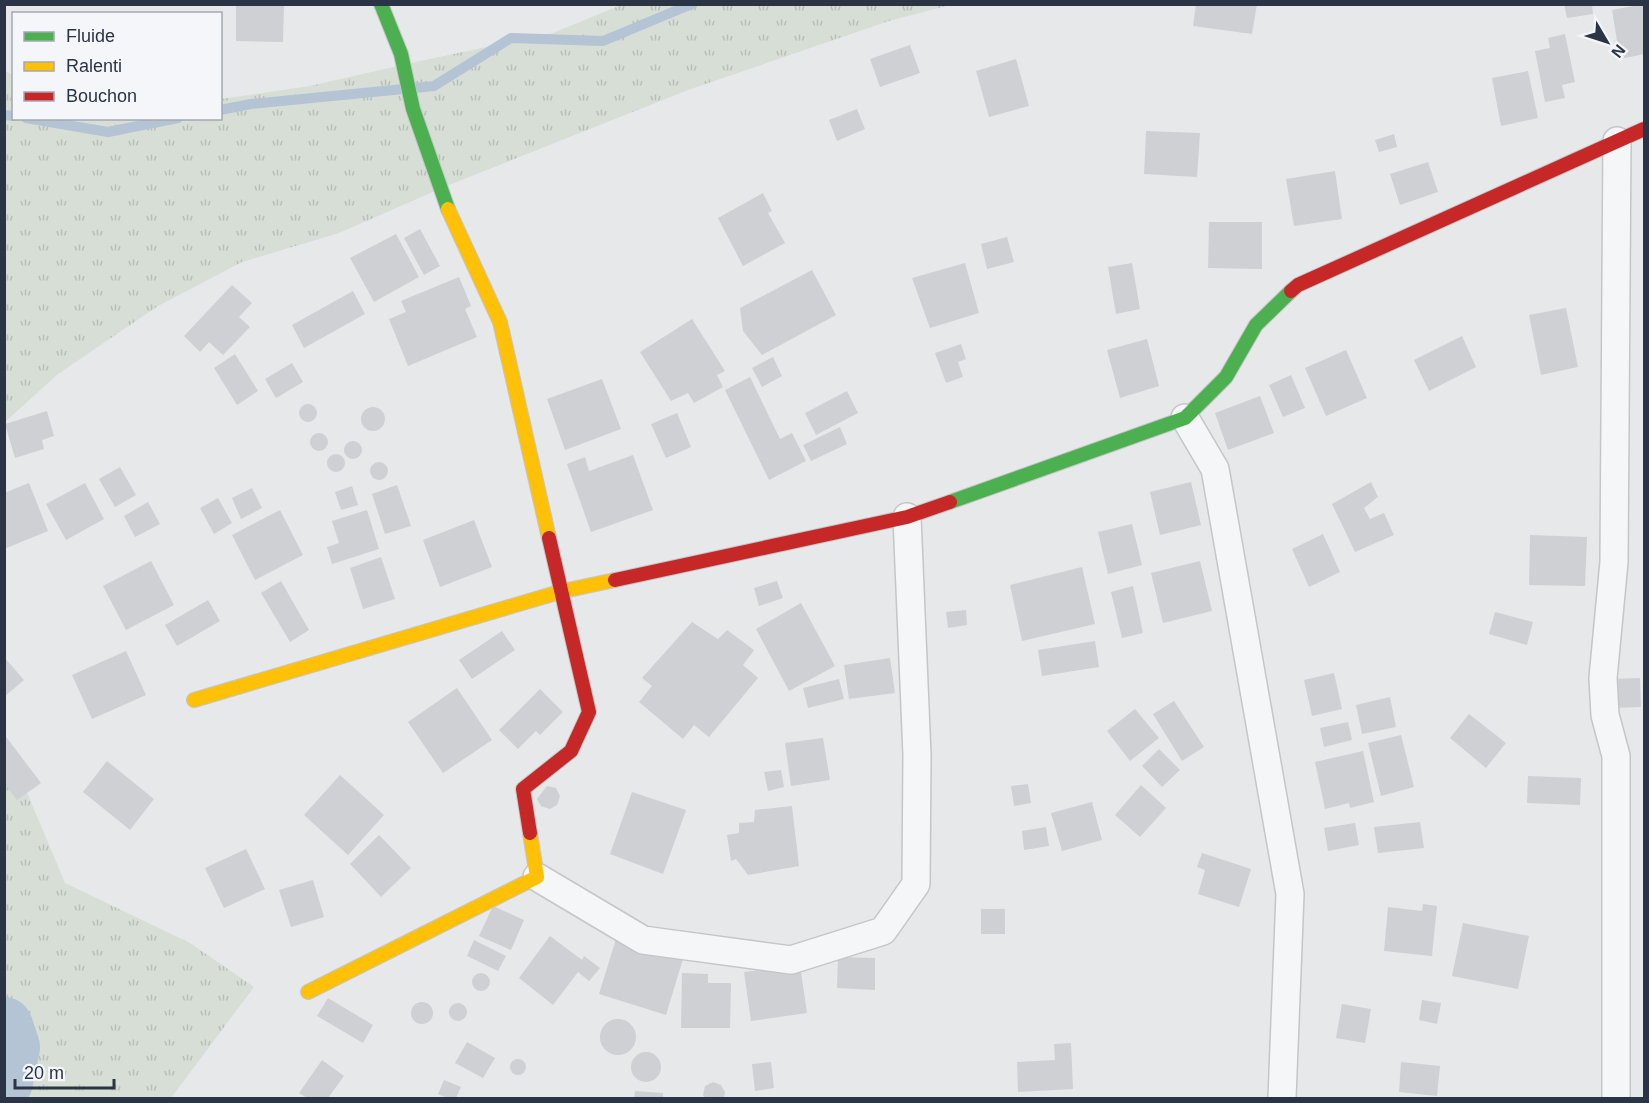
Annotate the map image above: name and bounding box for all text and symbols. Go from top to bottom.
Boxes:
legend [12,12,222,120]
north arrow [1577,12,1637,72]
text: Fluide [66,26,115,46]
text: N [1608,41,1629,61]
text: Ralenti [66,56,122,76]
text: Bouchon [66,86,137,106]
scale bar [15,1052,114,1090]
text: 20 m [24,1063,64,1083]

